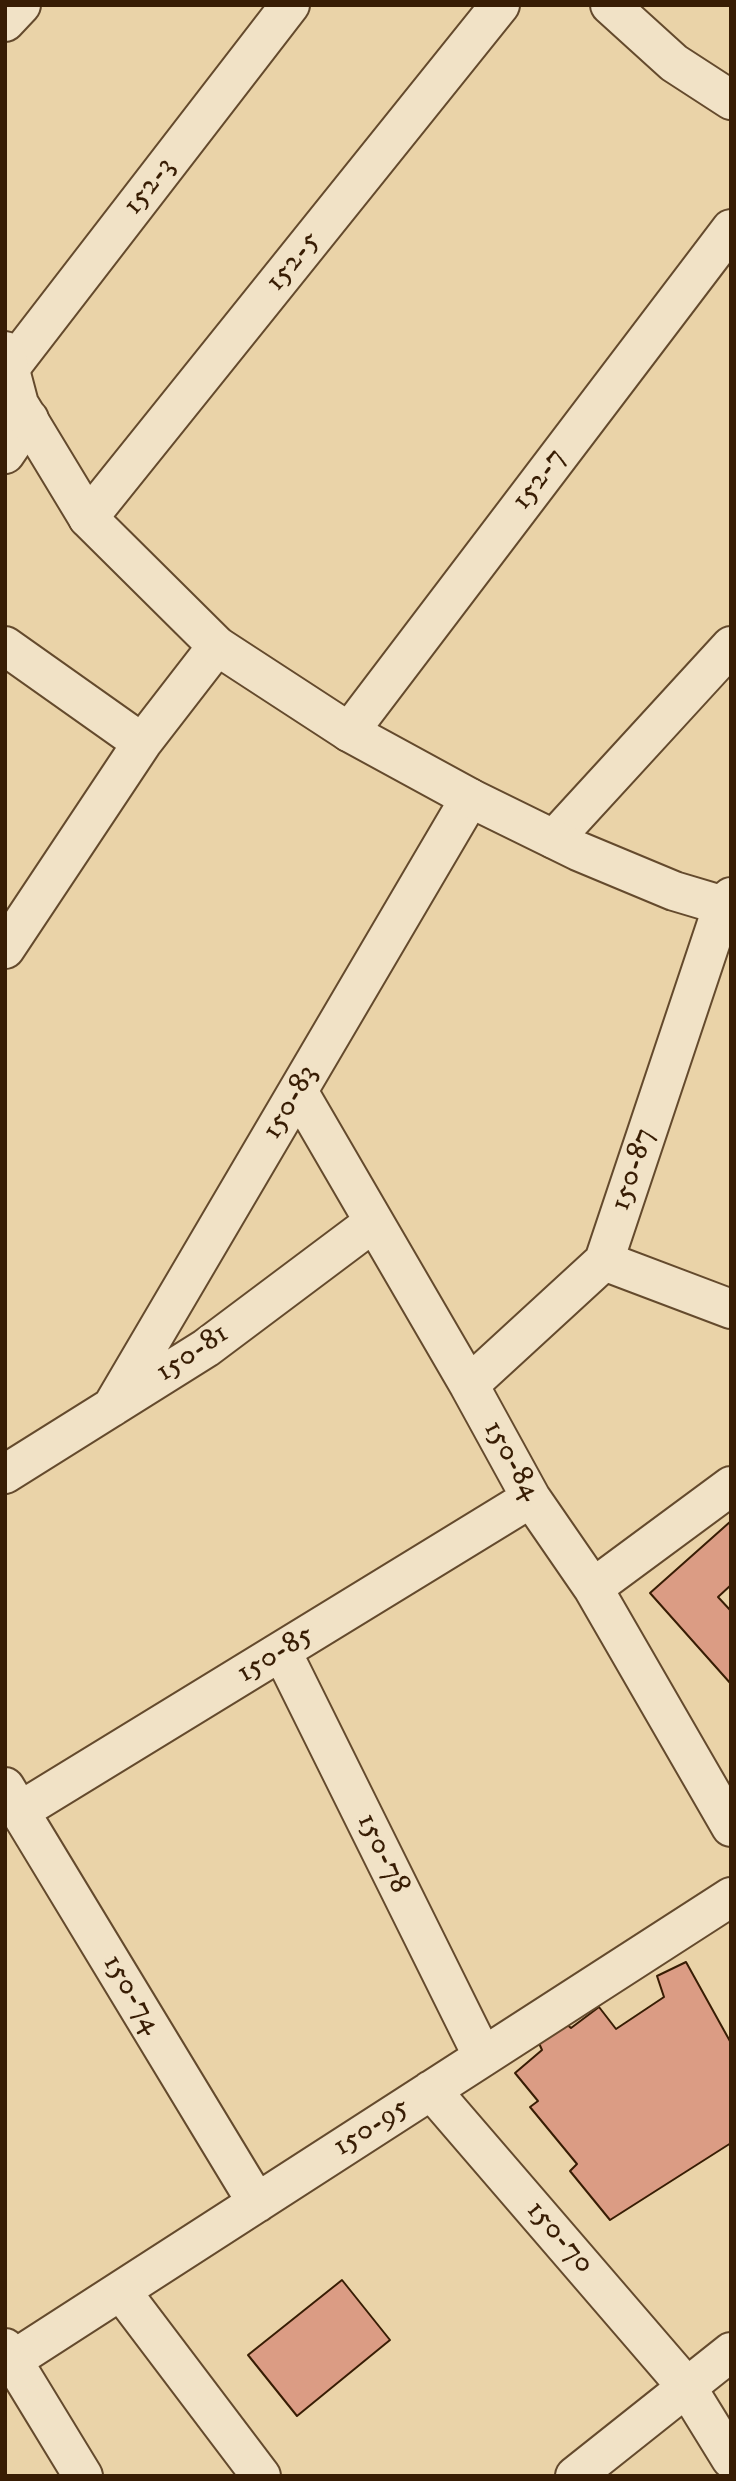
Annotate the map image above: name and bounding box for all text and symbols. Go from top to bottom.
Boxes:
street label: 152-3 [116,151,184,223]
street label: 152-5 [259,224,329,300]
street label: 152-7 [505,442,575,518]
street label: 150-83 [255,1059,327,1147]
street label: 150-87 [604,1124,664,1216]
street label: 150-81 [150,1317,236,1391]
street label: 150-84 [474,1415,548,1507]
street label: 150-85 [231,1617,321,1693]
street label: 150-78 [347,1808,417,1900]
street label: 150-74 [93,1949,169,2041]
street label: 150-95 [327,2090,417,2166]
street label: 150-70 [517,2194,601,2282]

